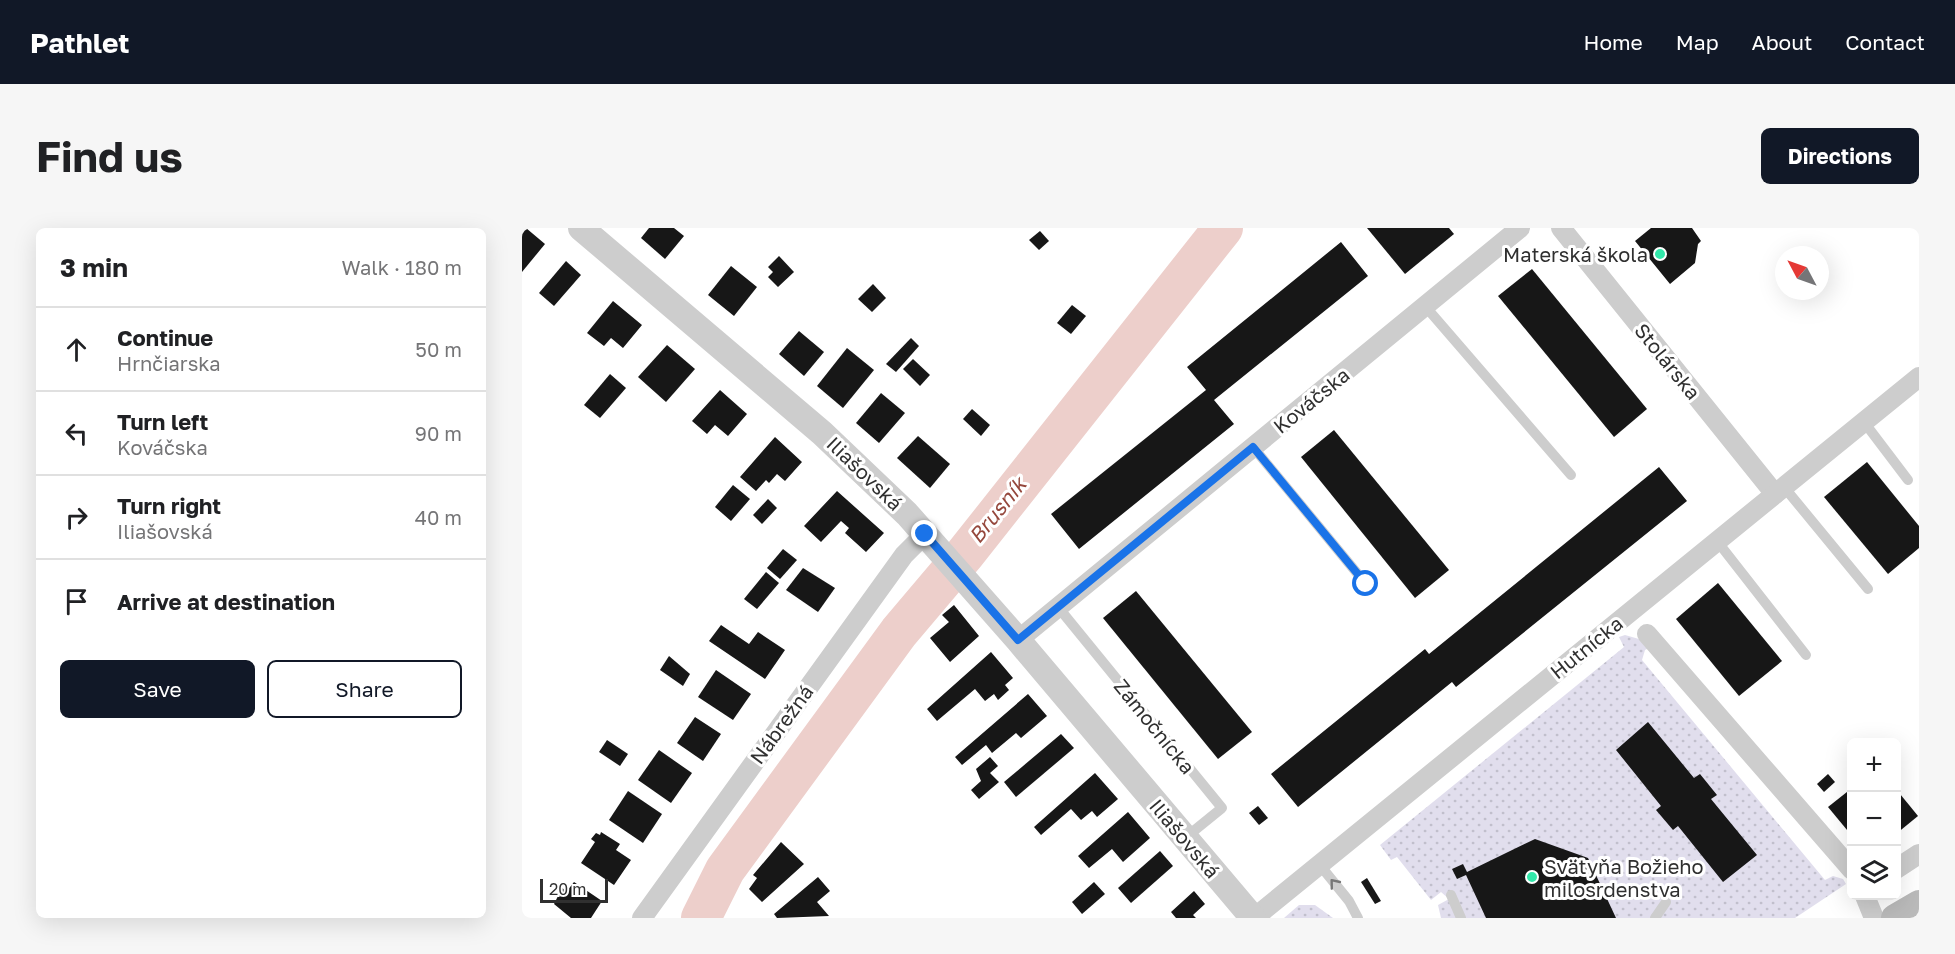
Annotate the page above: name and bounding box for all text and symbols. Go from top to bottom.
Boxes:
text: Pathlet [30,26,130,59]
text: Home [1583,29,1643,55]
text: Map [1676,29,1719,55]
text: About [1752,29,1812,55]
text: Contact [1845,29,1925,55]
button: Directions [1761,128,1919,184]
text: Find us [36,131,183,181]
place label: Materská škola [1503,242,1648,266]
north arrow [1775,246,1829,300]
marker: Materská škola [1653,247,1667,261]
text: 3 min [60,252,128,283]
text: Walk · 180 m [342,255,462,279]
street label: Stolárska [1630,318,1706,404]
text: Continue [117,324,213,351]
icon: ahead [60,333,93,366]
text: 50 m [415,337,462,361]
text: Hrnčiarska [117,351,221,375]
street label: Kováčska [1268,362,1354,438]
text: Turn left [117,408,208,435]
icon: left [60,417,93,450]
text: 90 m [415,421,462,445]
street label: Iliašovská [822,431,908,515]
text: Kováčska [117,435,208,459]
water label: Brusník [963,470,1033,548]
text: Turn right [117,492,221,519]
icon: right [60,501,93,534]
text: 40 m [415,505,462,529]
text: Iliašovská [117,519,213,543]
route end [911,520,937,546]
route start [1352,570,1378,596]
icon: arrive [60,585,93,618]
text: Arrive at destination [117,588,335,615]
street label: Hutnícka [1545,611,1627,683]
button: Save [60,660,255,718]
button: Share [267,660,462,718]
street label: Zámočnícka [1110,674,1200,778]
street label: Nábrežná [744,680,818,768]
map controls [1847,738,1901,900]
button: + [1847,738,1901,792]
button: − [1847,792,1901,846]
street label: Iliašovská [1145,794,1225,882]
button: layers [1847,846,1901,900]
place label: Svätyňa Božieho milosrdenstva [1544,854,1704,901]
marker: Svätyňa Božieho milosrdenstva [1525,870,1539,884]
scale bar [540,876,608,904]
one-way arrow [1330,878,1341,889]
text: 20 m [549,879,586,899]

